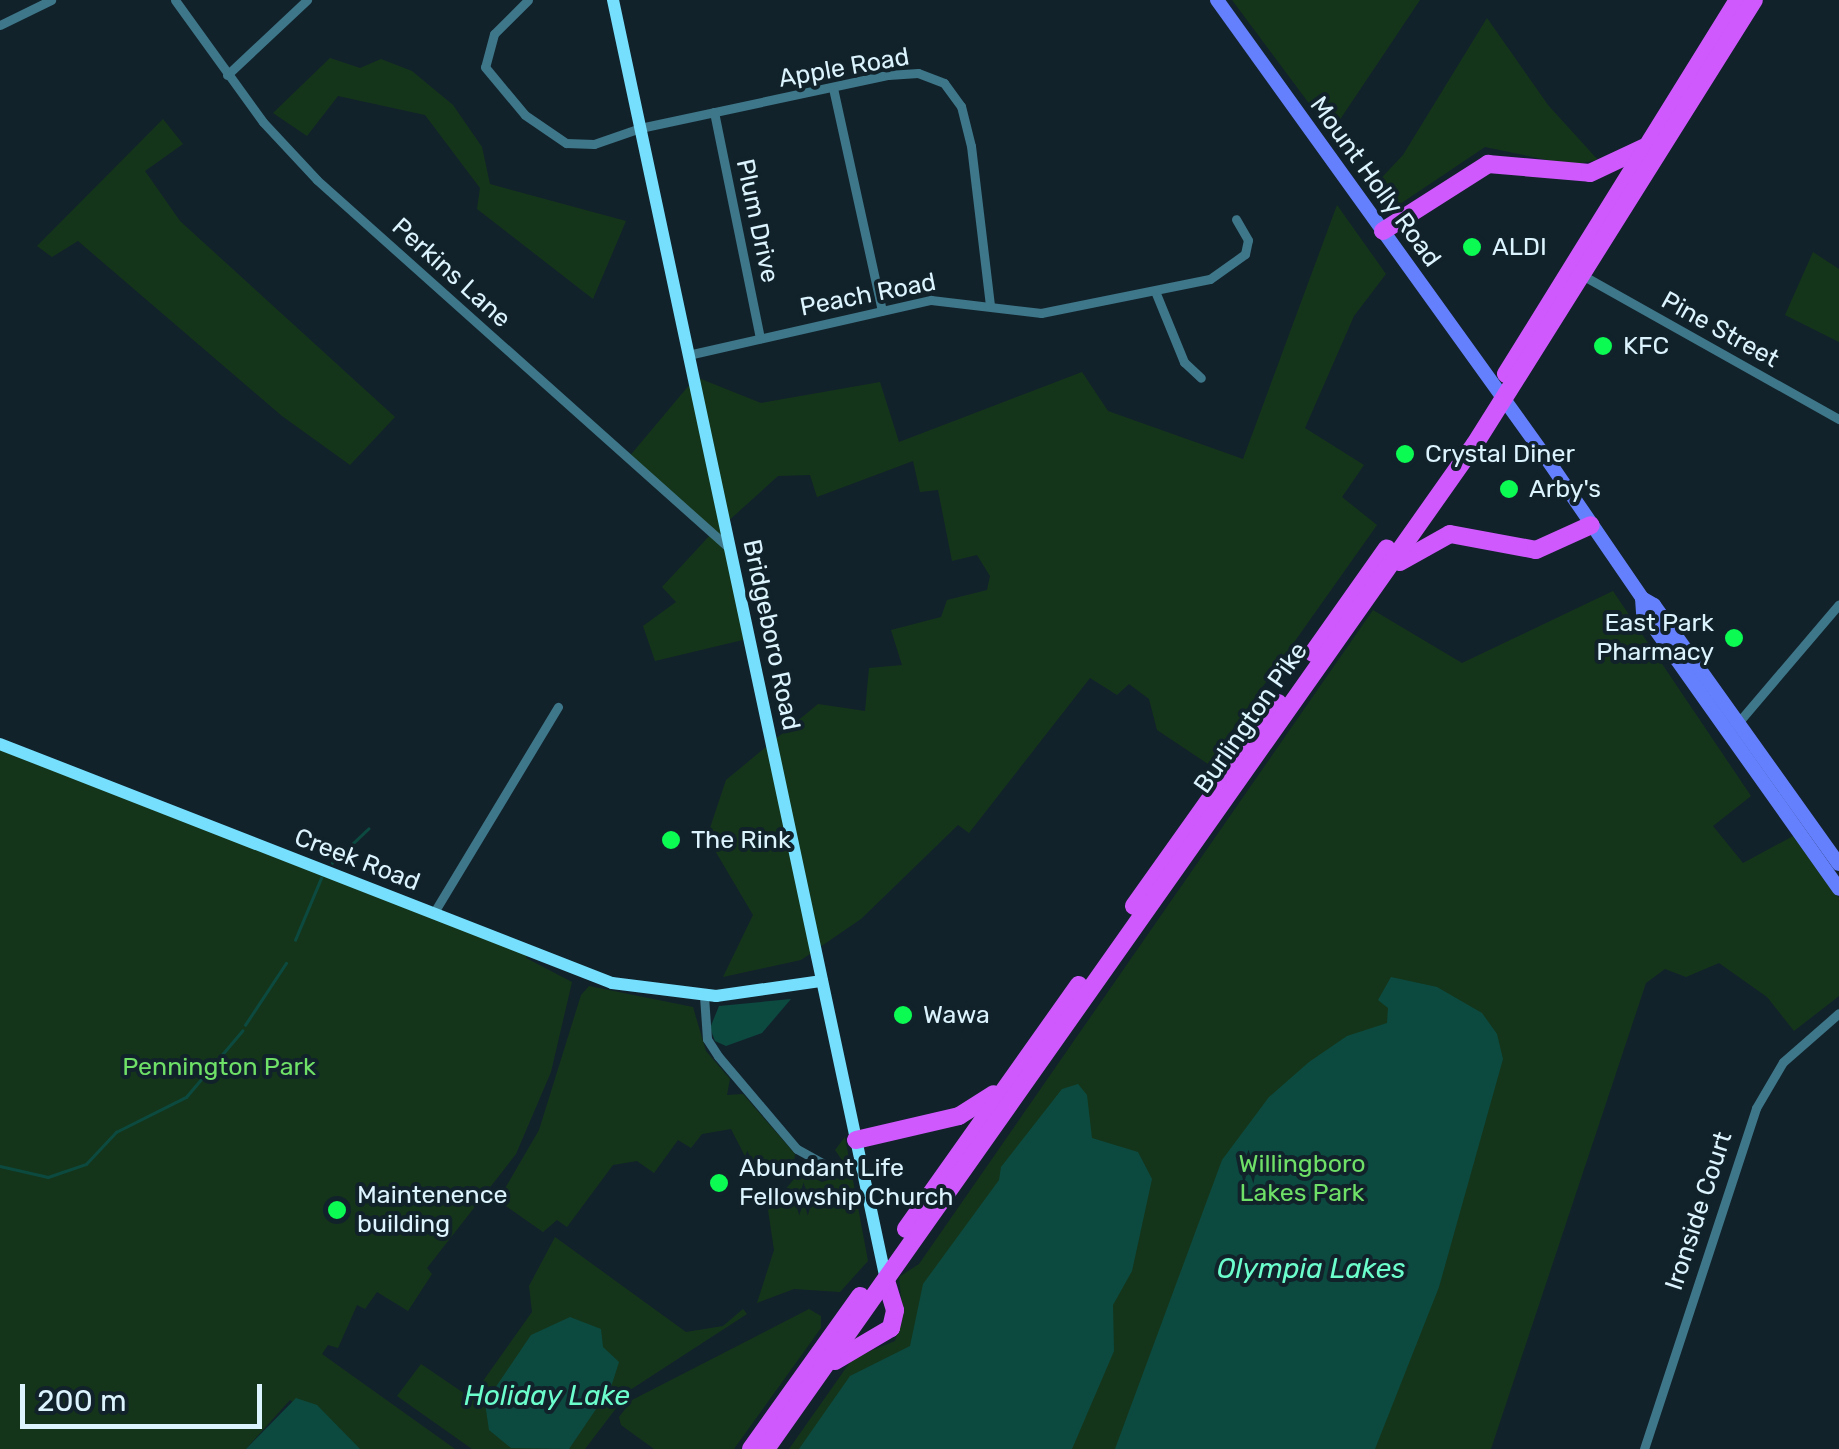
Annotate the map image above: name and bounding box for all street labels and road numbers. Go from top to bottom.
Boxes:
street label: Apple Road [776,42,912,94]
street label: Mount Holly Road [1303,91,1447,273]
street label: Plum Drive [729,156,785,286]
street label: Perkins Lane [385,212,517,334]
street label: Peach Road [797,267,939,323]
street label: Pine Street [1656,285,1784,375]
street label: Bridgeboro Road [736,537,806,733]
street label: Burlington Pike [1188,637,1314,799]
street label: Creek Road [290,822,424,898]
street label: Ironside Court [1659,1128,1739,1294]

